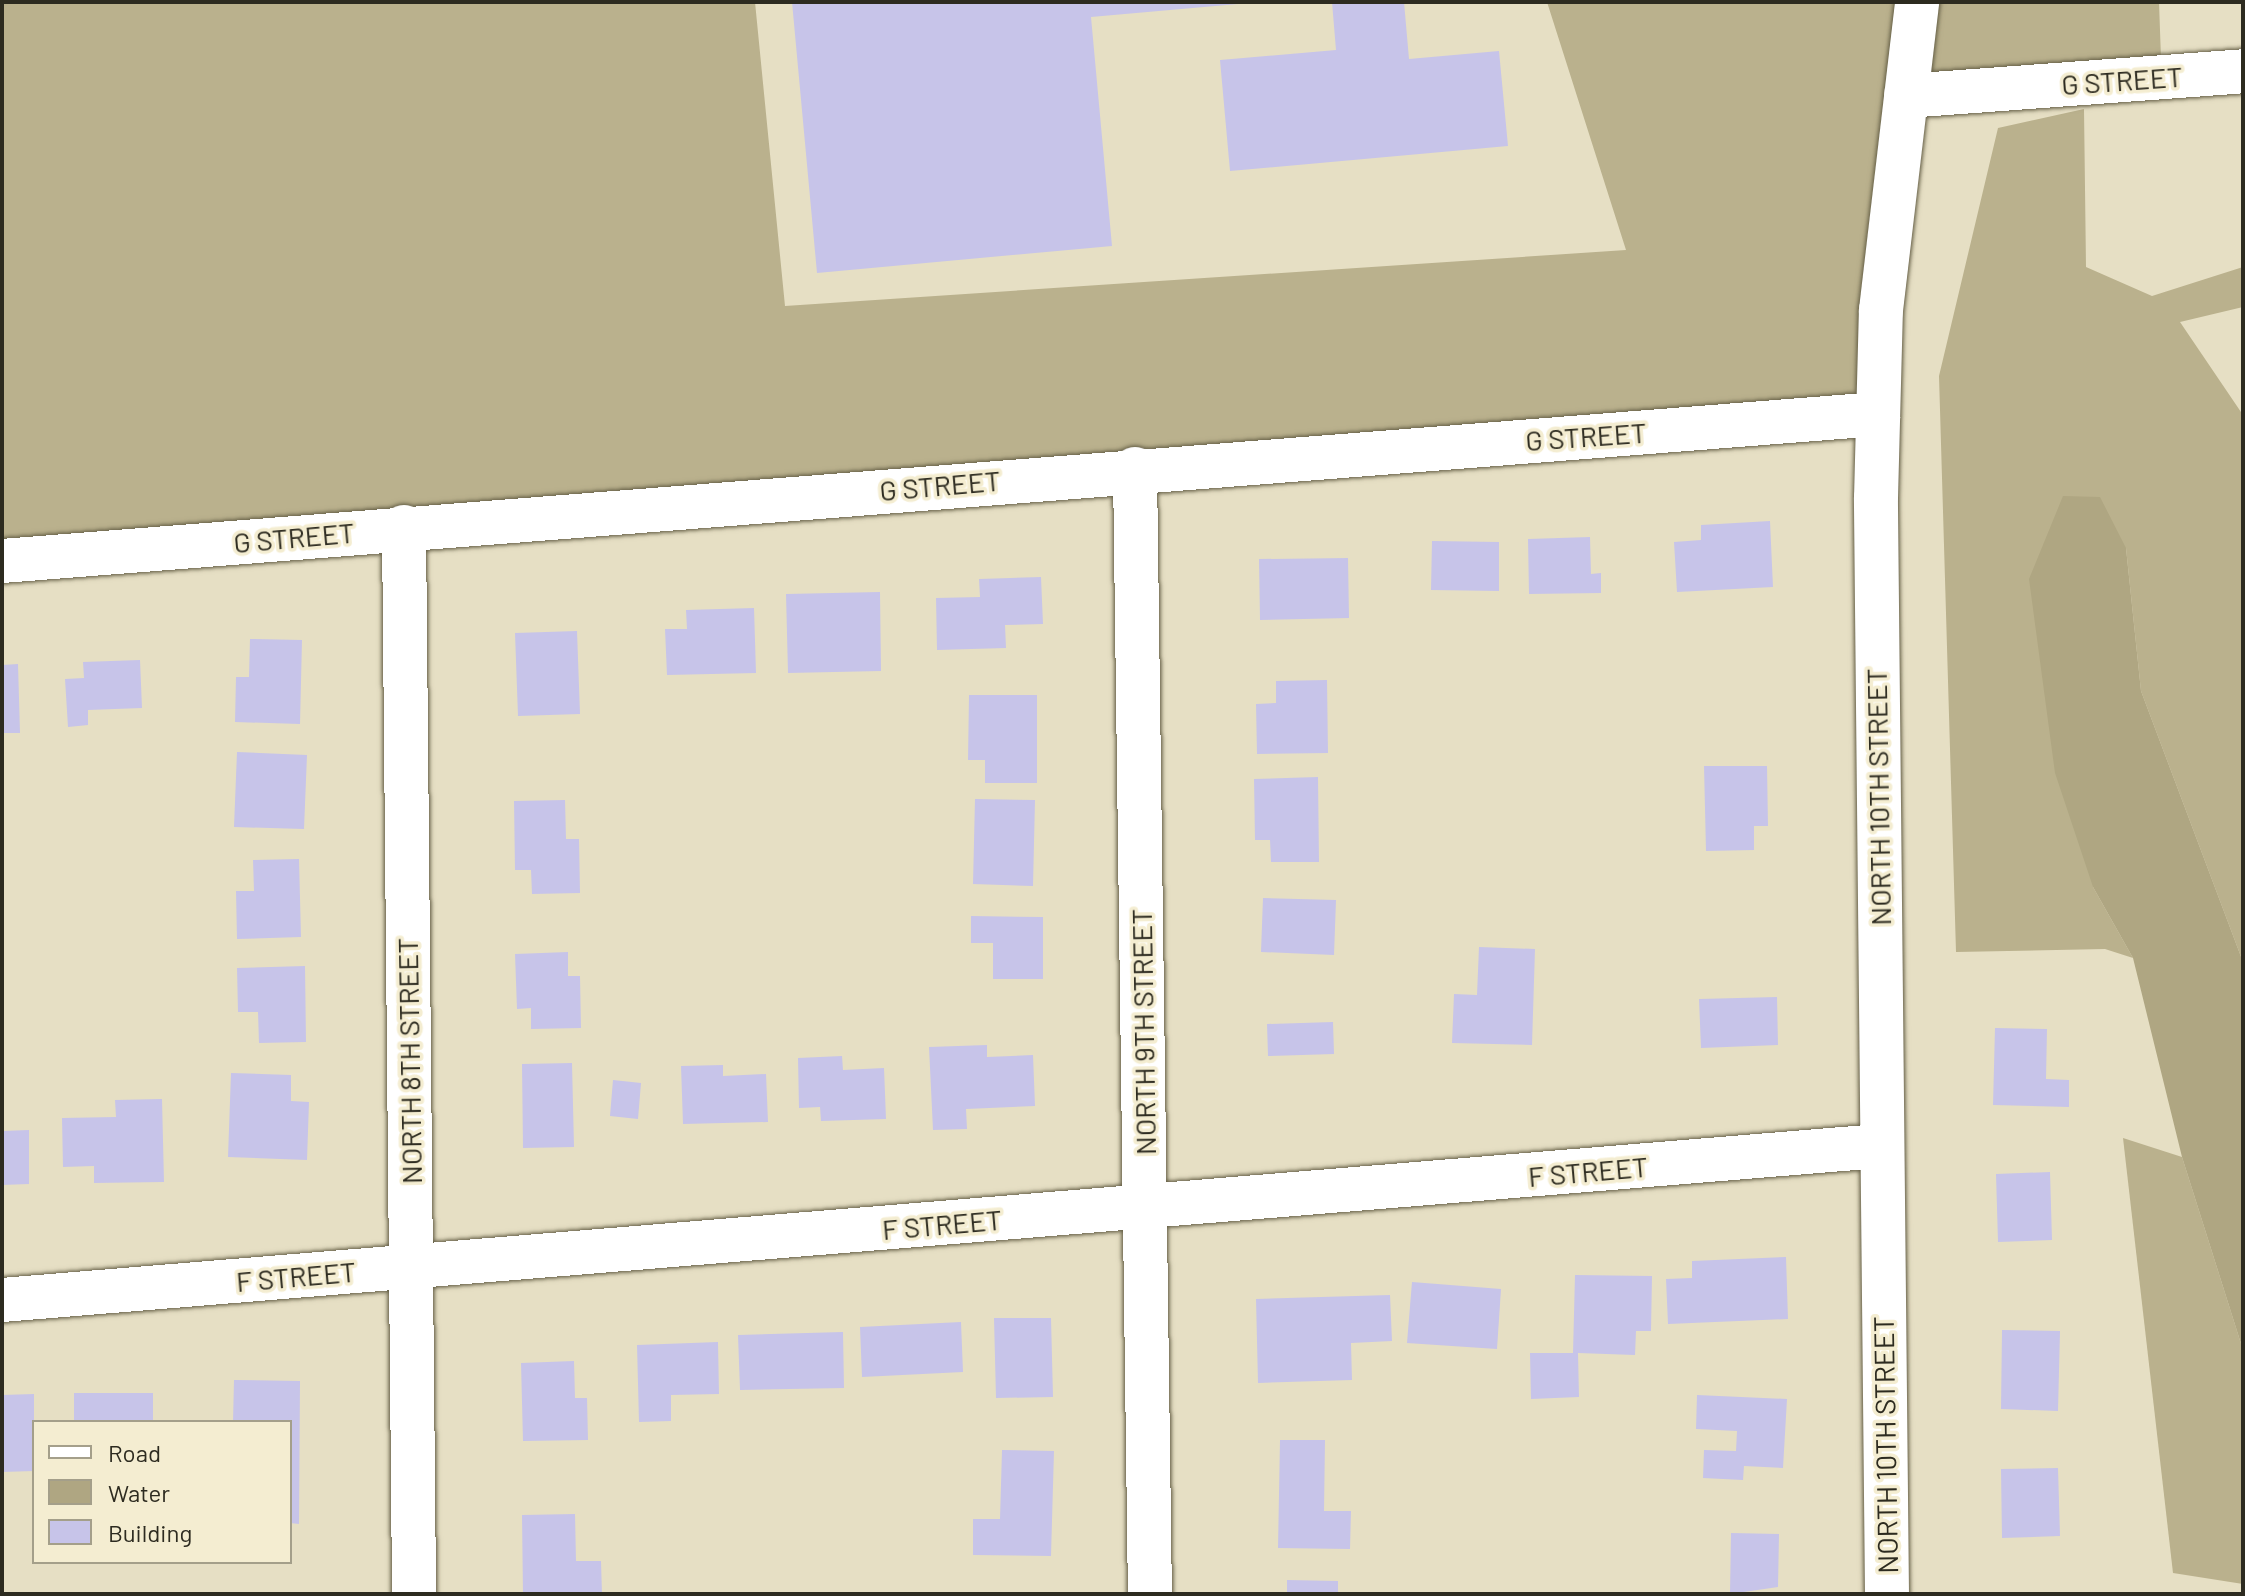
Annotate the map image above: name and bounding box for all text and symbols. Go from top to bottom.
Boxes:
street label: G STREET [2060,59,2184,101]
street label: G STREET [1524,415,1648,457]
street label: G STREET [878,463,1002,507]
street label: G STREET [232,515,356,559]
street label: NORTH 10TH STREET [1859,668,1897,926]
street label: NORTH 9TH STREET [1124,909,1162,1155]
street label: NORTH 8TH STREET [390,938,428,1184]
street label: F STREET [1527,1149,1649,1193]
street label: F STREET [881,1202,1003,1246]
street label: F STREET [235,1254,357,1298]
street label: NORTH 10TH STREET [1866,1316,1904,1574]
legend [32,1420,292,1564]
text: Road [108,1438,161,1467]
text: Water [108,1478,170,1507]
text: Building [108,1518,192,1547]

